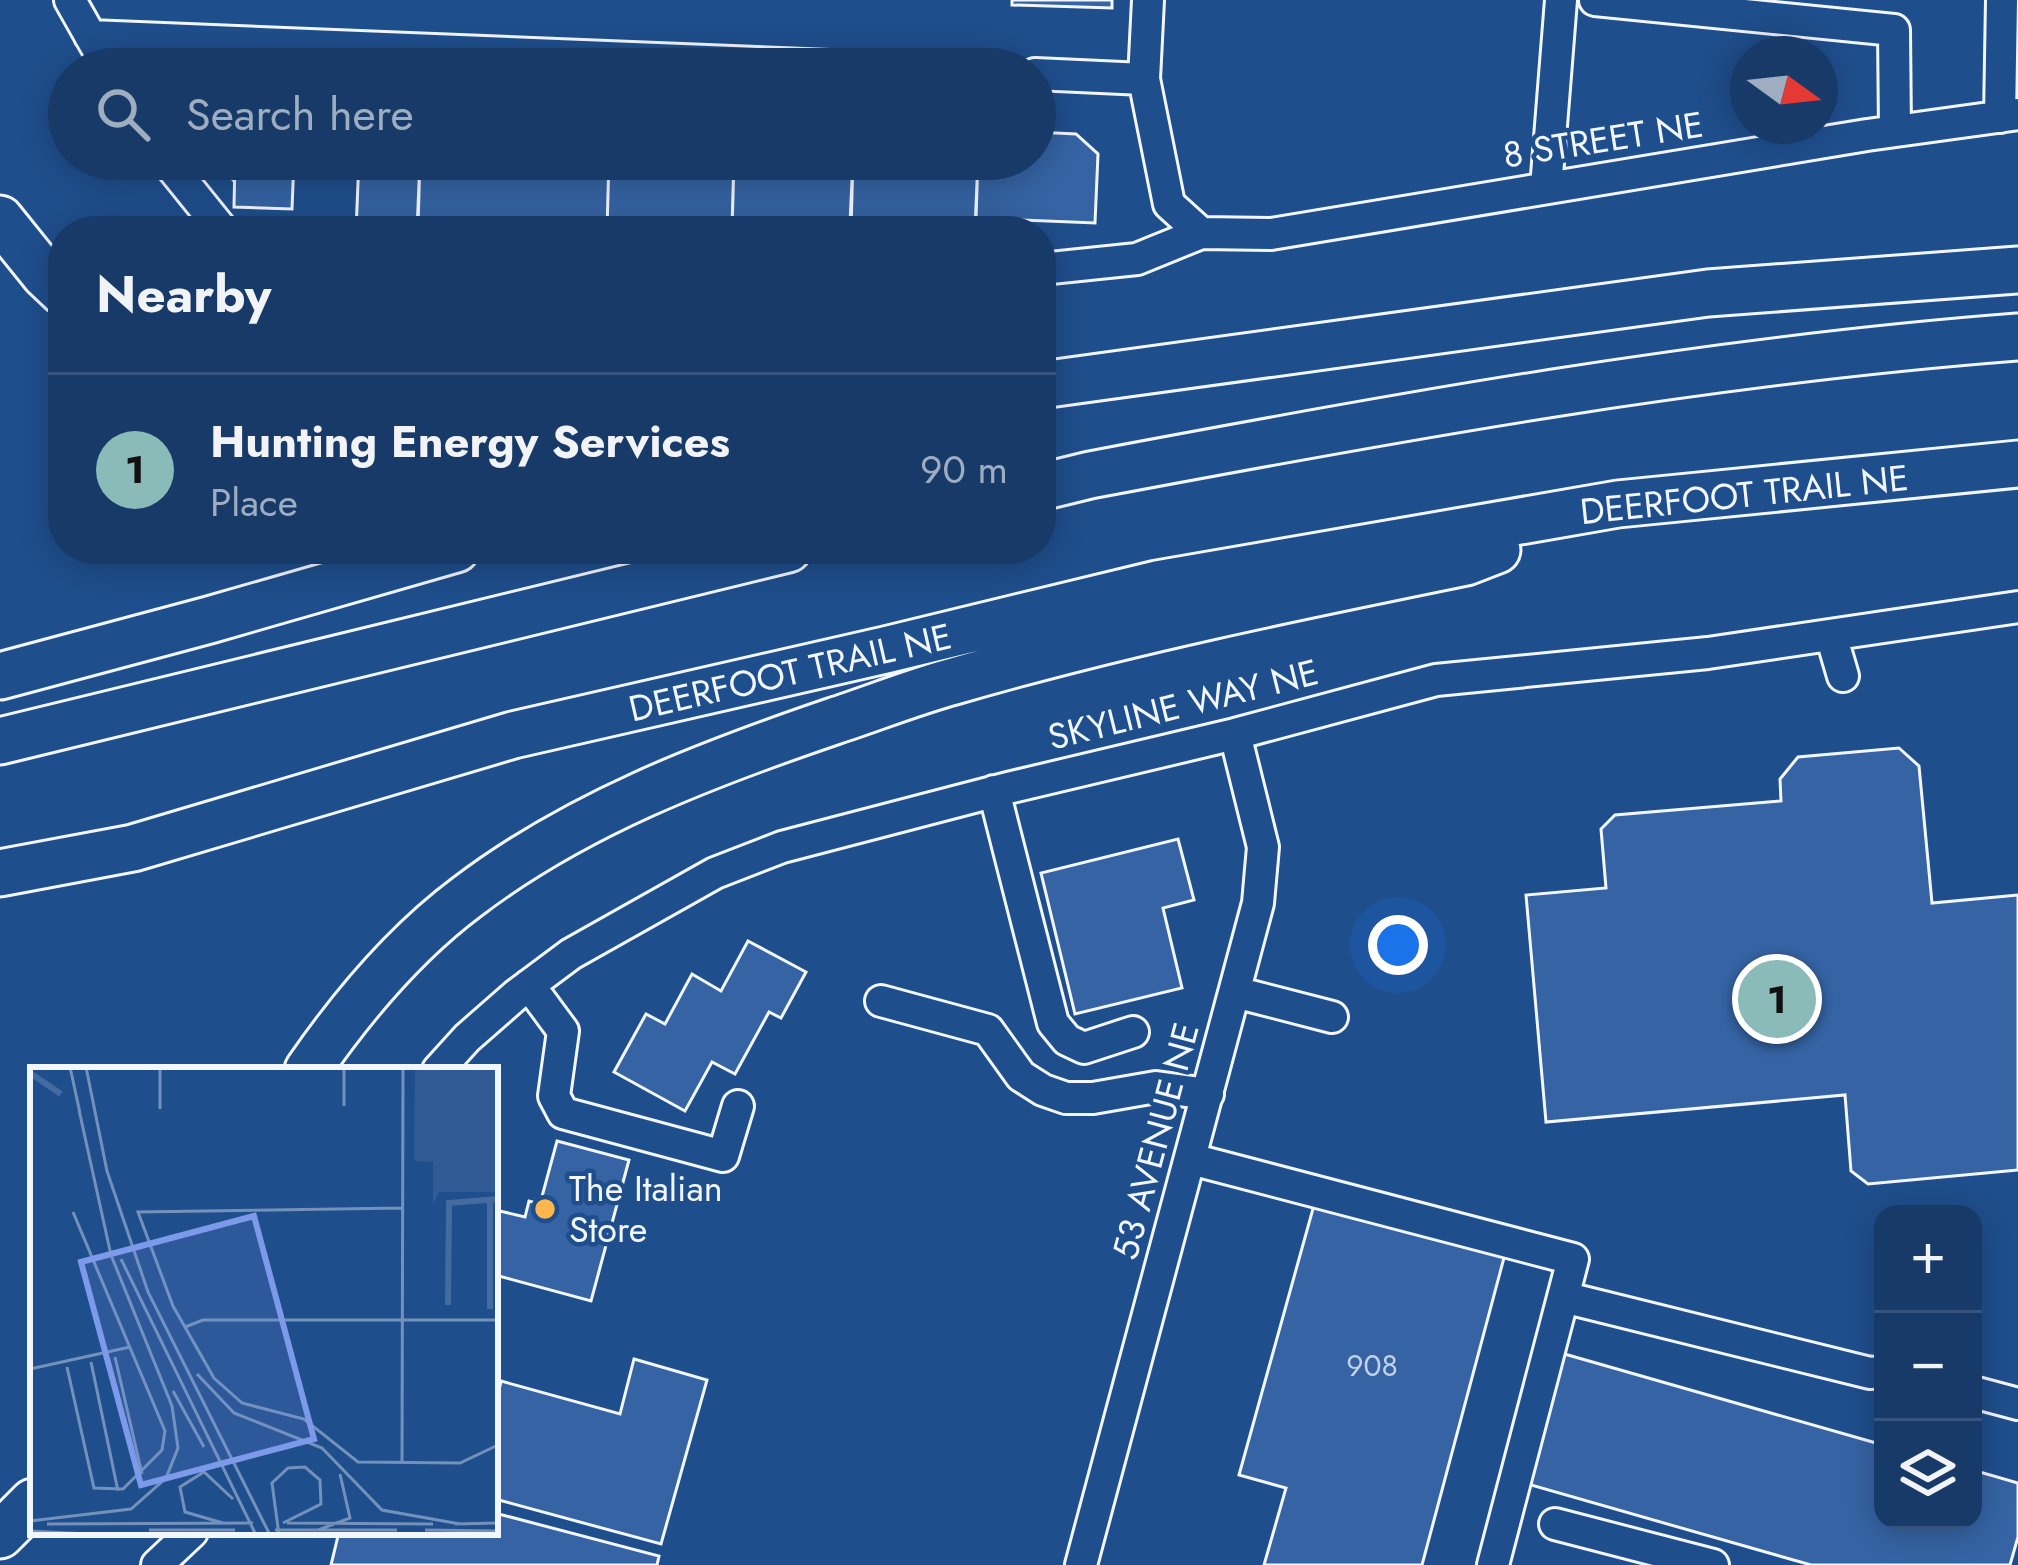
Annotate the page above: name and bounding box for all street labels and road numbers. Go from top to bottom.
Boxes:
street label: 8 STREET NE [1499,98,1707,180]
street label: DEERFOOT TRAIL NE [1577,451,1911,537]
street label: DEERFOOT TRAIL NE [623,610,957,734]
street label: SKYLINE WAY NE [1042,645,1324,763]
street label: 53 AVENUE NE [1098,1017,1212,1265]

